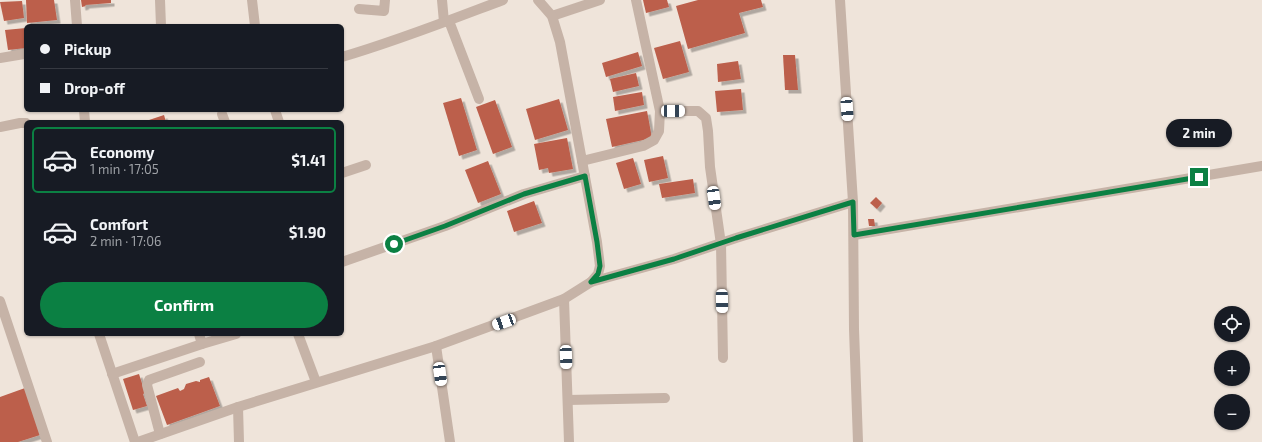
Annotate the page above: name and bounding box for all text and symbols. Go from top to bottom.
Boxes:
text: Pickup [64,40,111,58]
text: Drop-off [64,79,125,97]
car [840,97,854,121]
car [661,105,685,117]
callout: 2 min [1166,119,1232,147]
text: 2 min [1182,125,1216,141]
icon: car [42,142,78,178]
text: Economy [90,143,155,161]
text: $1.41 [291,151,326,169]
text: 1 min · 17:05 [90,161,159,177]
route end [1190,168,1208,186]
car [706,185,722,211]
icon: car [42,214,78,250]
text: Comfort [90,215,148,233]
text: $1.90 [289,223,326,241]
text: 2 min · 17:06 [90,233,161,249]
route start [385,235,403,253]
button: Confirm [40,282,328,328]
car [716,289,728,313]
map controls [1214,306,1250,430]
button: locate [1214,306,1250,342]
car [491,312,517,332]
car [560,345,572,369]
button: + [1214,350,1250,386]
car [432,361,448,387]
button: − [1214,394,1250,430]

